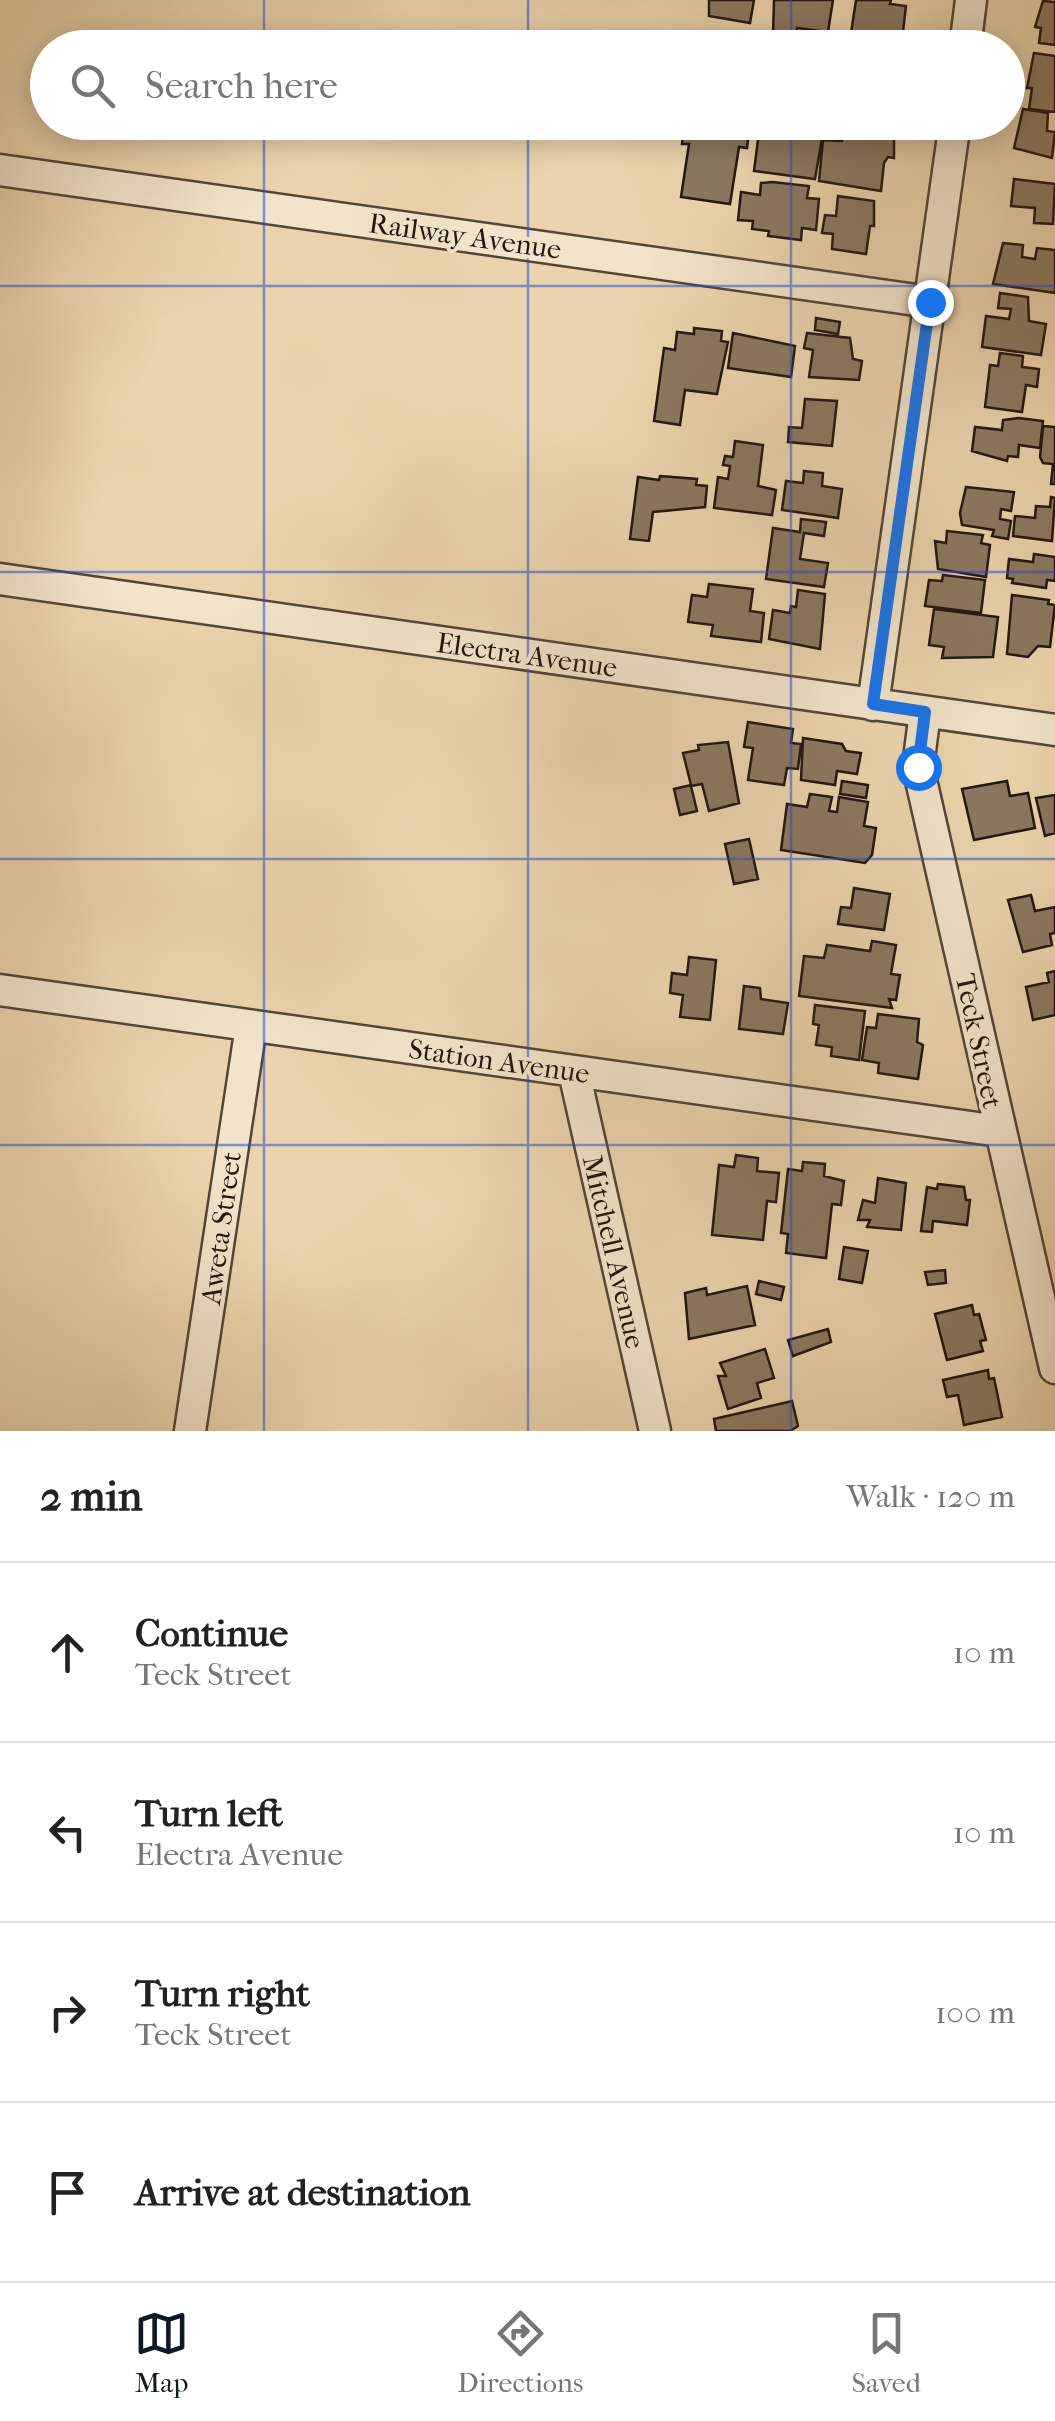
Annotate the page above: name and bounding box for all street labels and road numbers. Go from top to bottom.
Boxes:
street label: Railway Avenue [367,206,563,266]
street label: Electra Avenue [435,626,620,684]
street label: Teck Street [949,971,1009,1111]
street label: Station Avenue [407,1032,592,1090]
street label: Aweta Street [194,1149,248,1308]
street label: Mitchell Avenue [576,1152,652,1352]

